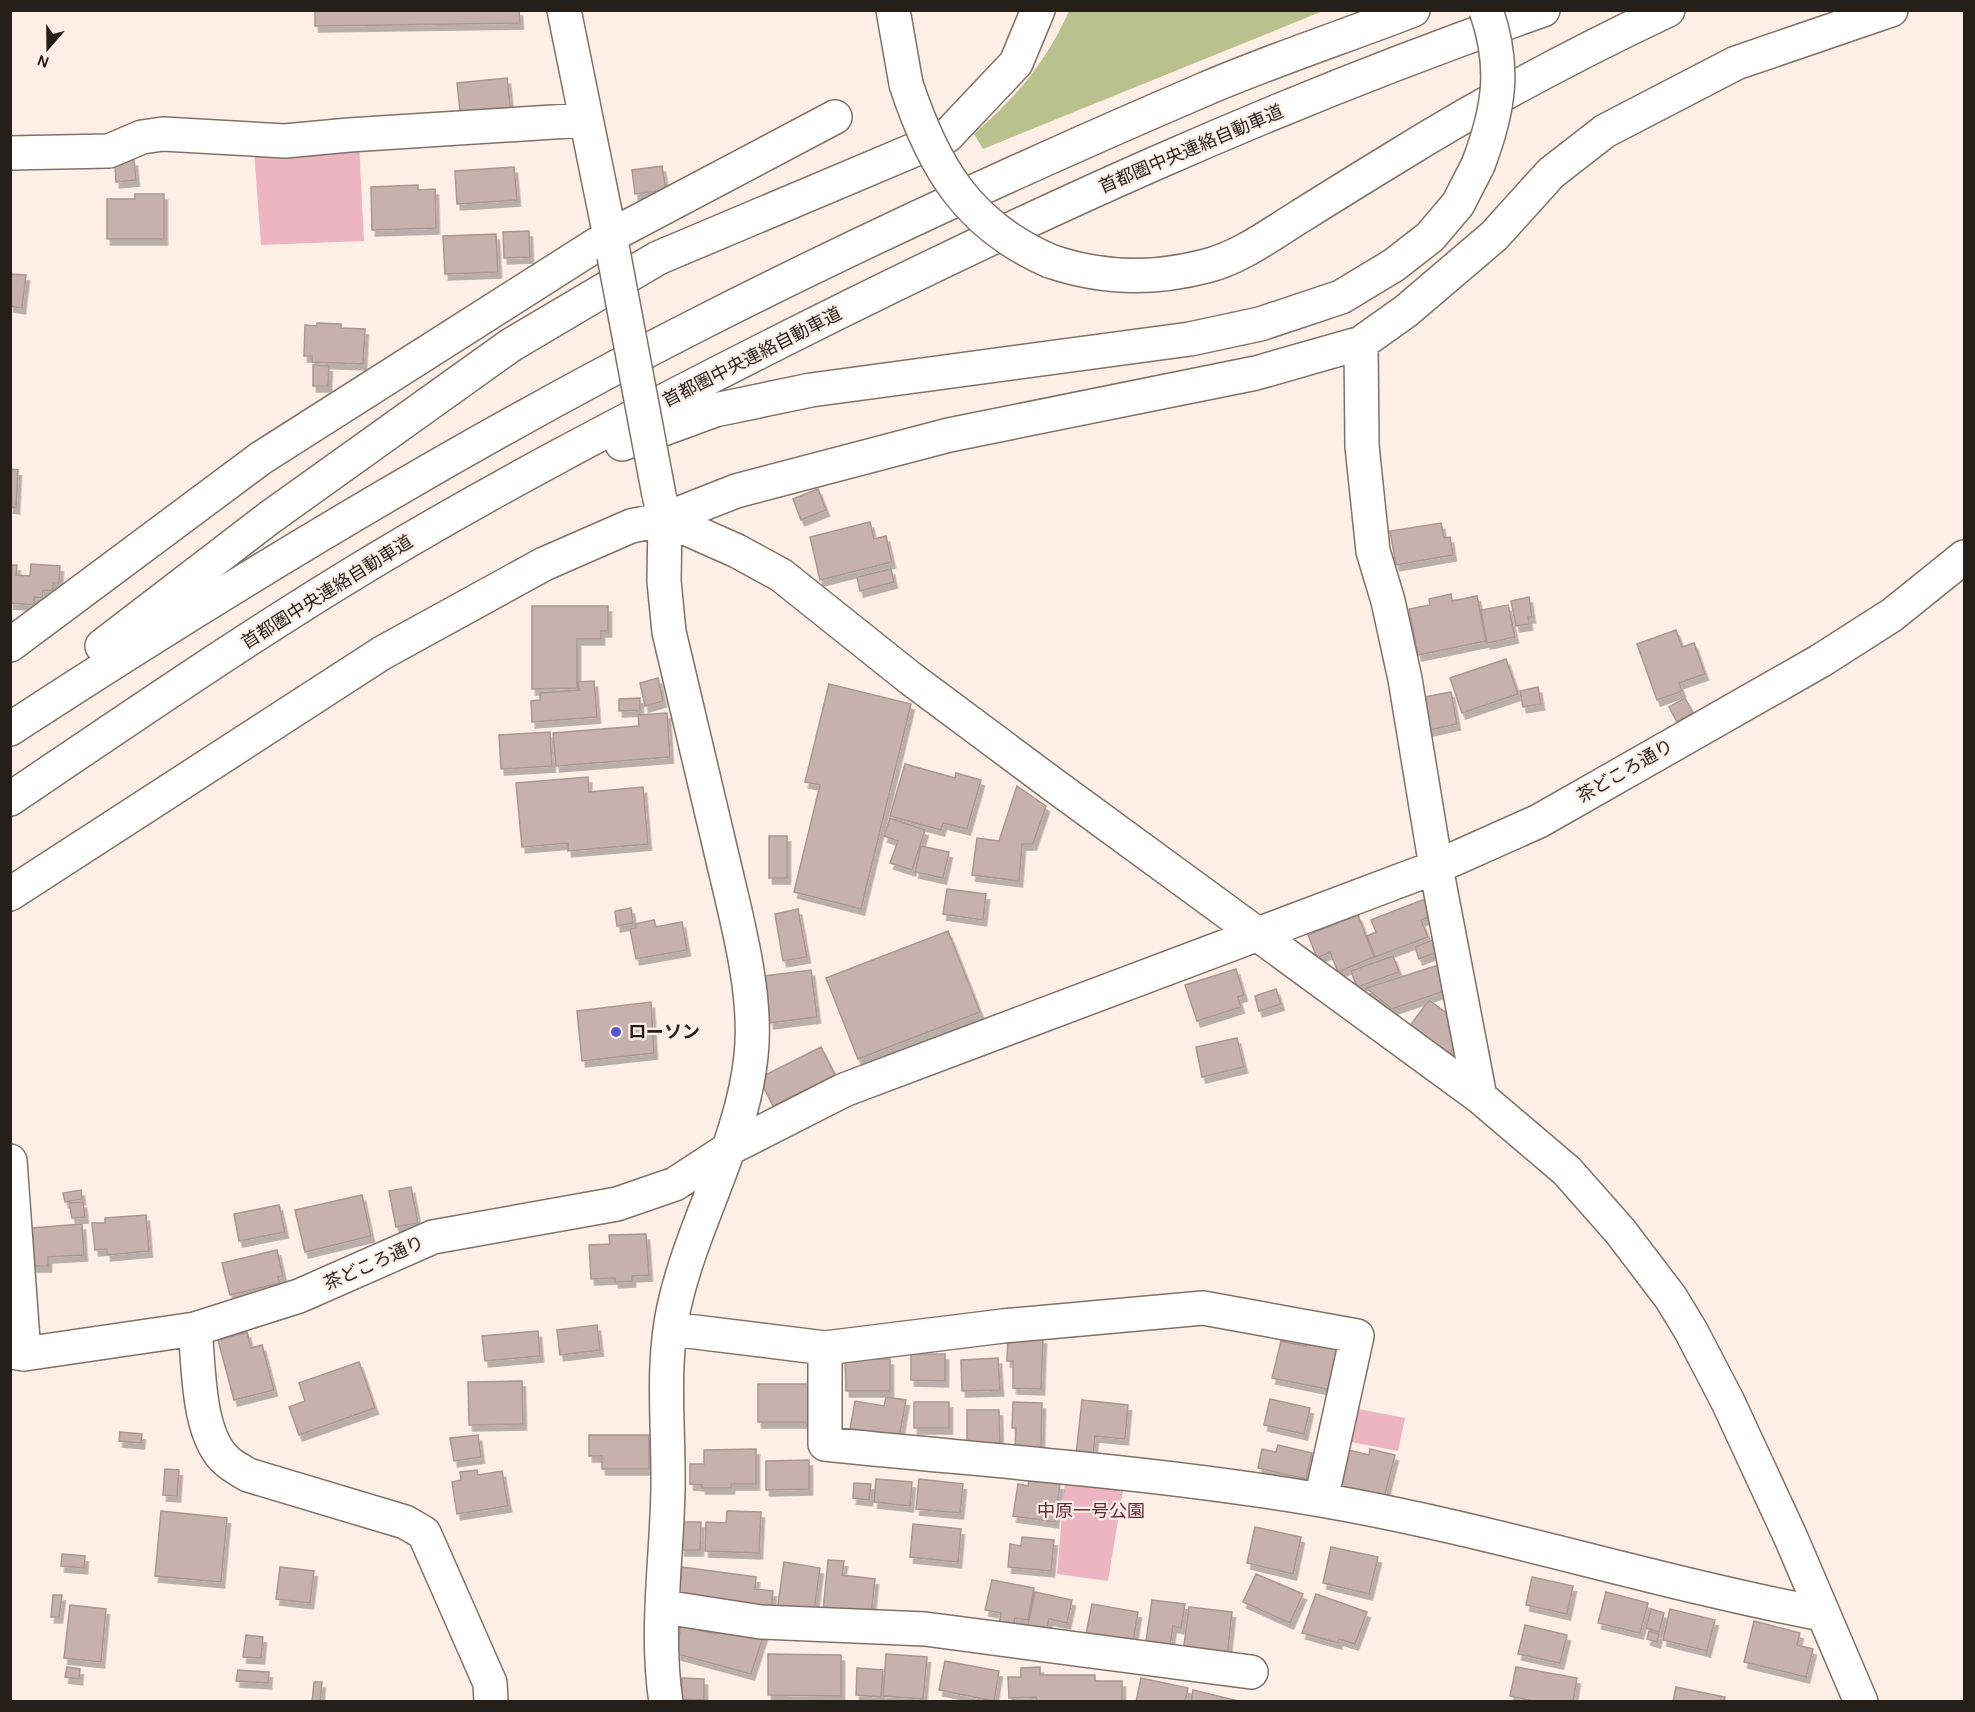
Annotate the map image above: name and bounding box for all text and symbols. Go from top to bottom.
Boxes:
north arrow [18,18,78,78]
text: N [34,51,52,73]
street label: 首都圏中央連絡自動車道 [1096,100,1286,198]
street label: 首都圏中央連絡自動車道 [659,302,845,412]
street label: 首都圏中央連絡自動車道 [237,530,417,654]
street label: 茶どころ通り [1573,735,1677,807]
place label: ローソン [628,1021,700,1043]
marker: ローソン [609,1025,623,1039]
street label: 茶どころ通り [320,1231,428,1295]
park label: 中原一号公園 [1037,1500,1145,1522]

